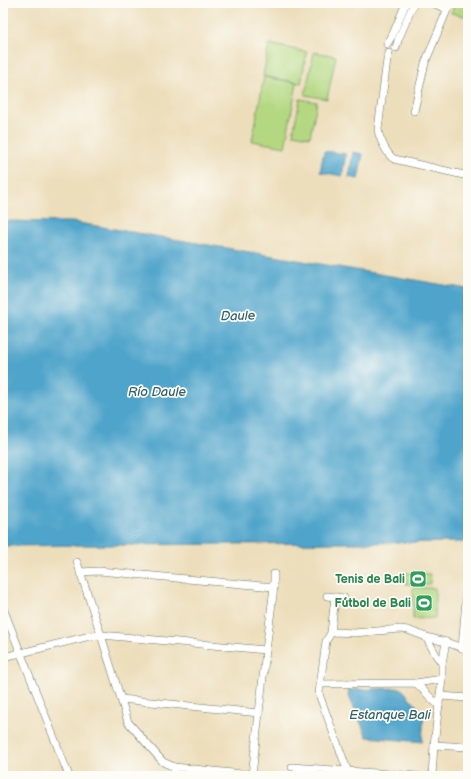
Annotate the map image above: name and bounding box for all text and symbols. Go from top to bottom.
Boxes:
water label: Daule [221,308,256,324]
water label: Río Daule [128,384,186,400]
sports icon: Tenis de Bali [408,569,428,589]
place label: Tenis de Bali [335,572,405,587]
sports icon: Fútbol de Bali [414,593,434,613]
place label: Fútbol de Bali [335,596,411,611]
water label: Estanque Bali [349,707,432,723]

